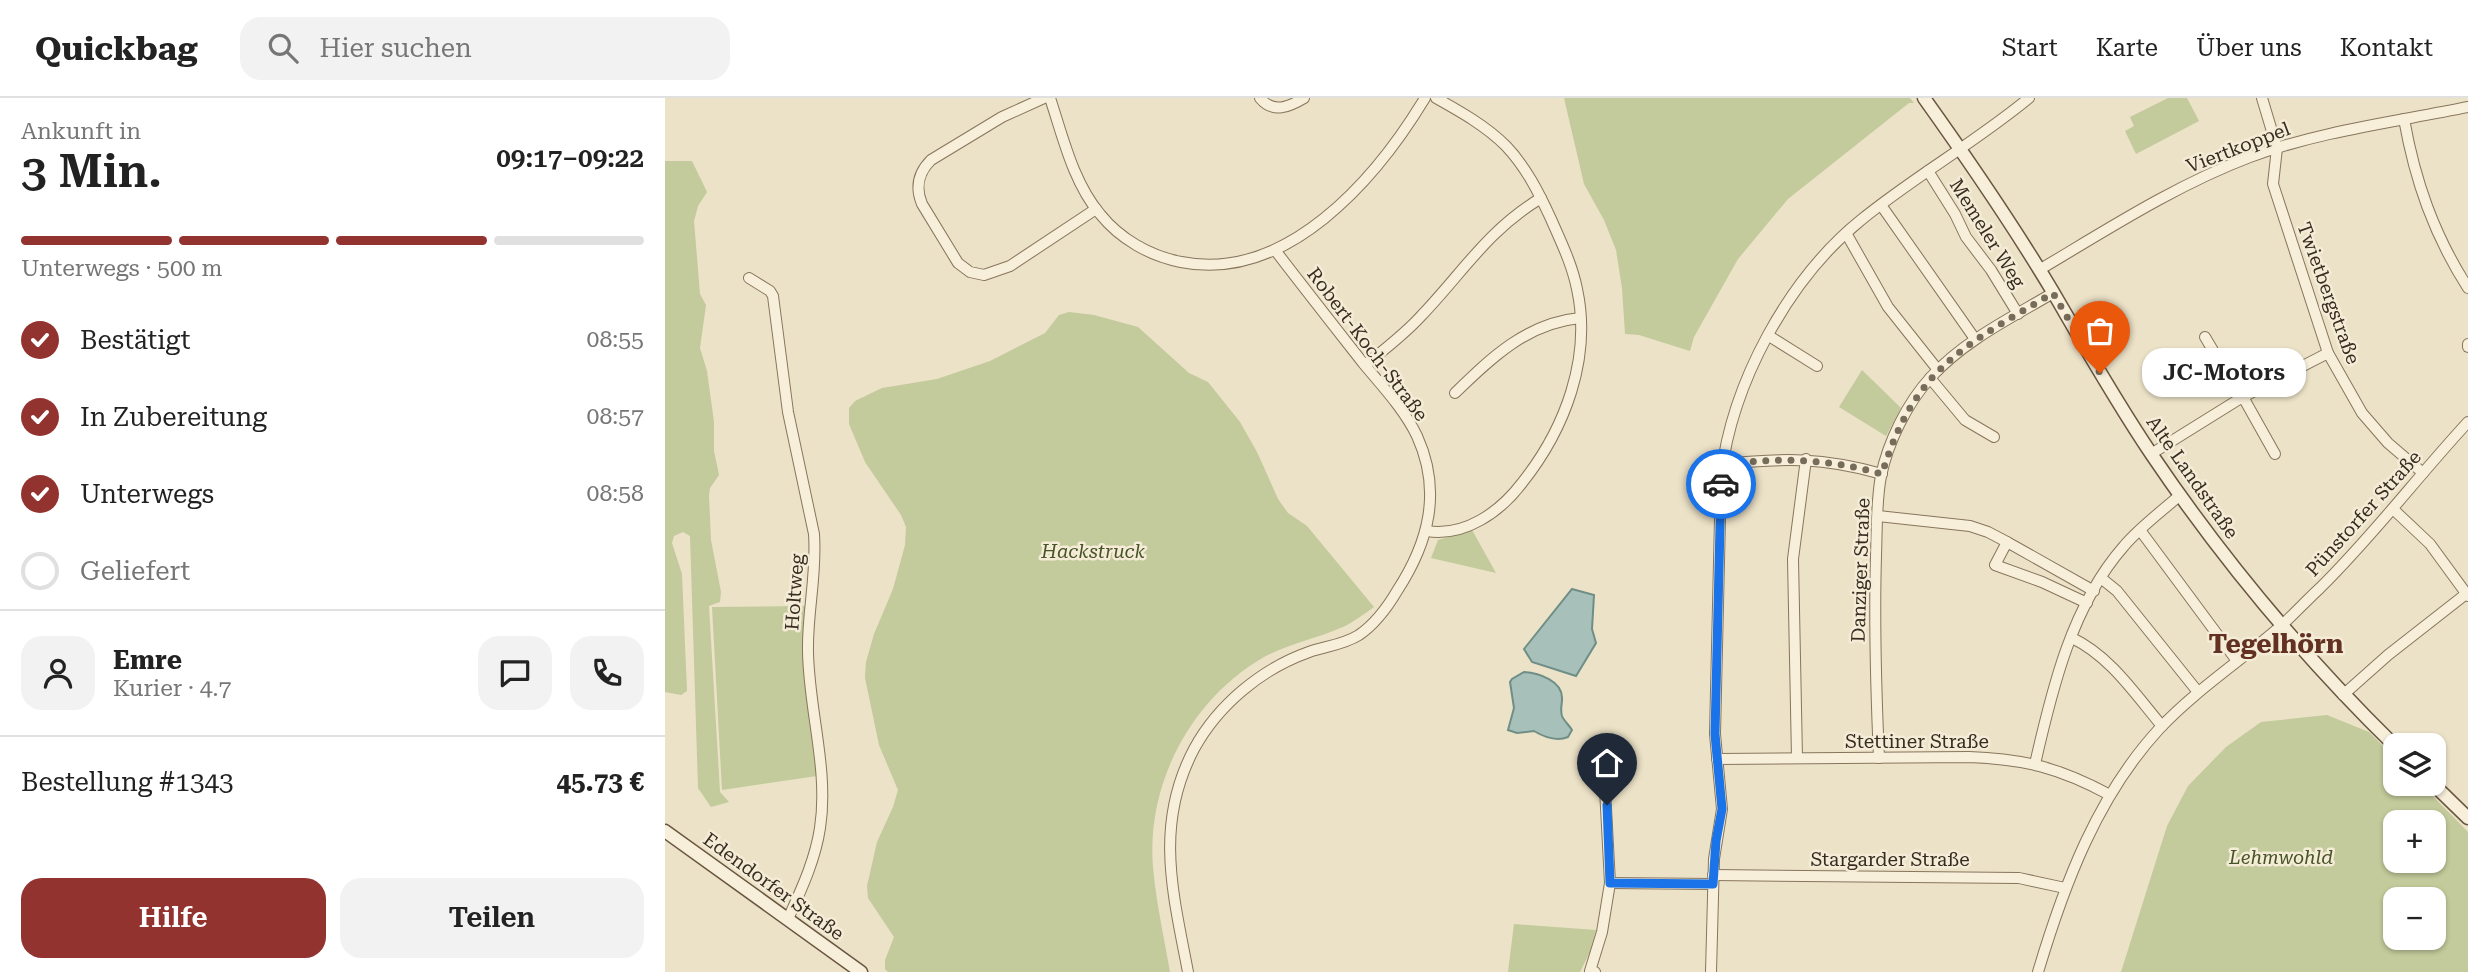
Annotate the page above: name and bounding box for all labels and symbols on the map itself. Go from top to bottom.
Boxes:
street label: Viertkoppel [2183,117,2293,178]
street label: Memeler Weg [1945,174,2030,292]
street label: Twietbergstraße [2292,219,2365,367]
street label: Robert-Koch-Straße [1302,263,1433,426]
pin [2070,301,2130,373]
callout: JC-Motors [2142,348,2307,398]
street label: Alte Landstraße [2142,411,2243,543]
street label: Pünstorfer Straße [2301,446,2426,581]
courier [1686,449,1756,519]
street label: Danziger Straße [1846,497,1875,643]
park label: Hackstruck [1040,540,1145,563]
street label: Holtweg [780,553,809,631]
district label: Tegelhörn [2209,629,2343,659]
street label: Stettiner Straße [1845,730,1989,753]
pin [1577,733,1637,805]
street label: Edendorfer Straße [699,828,849,945]
park label: Lehmwohld [2228,846,2333,869]
street label: Stargarder Straße [1810,848,1970,871]

